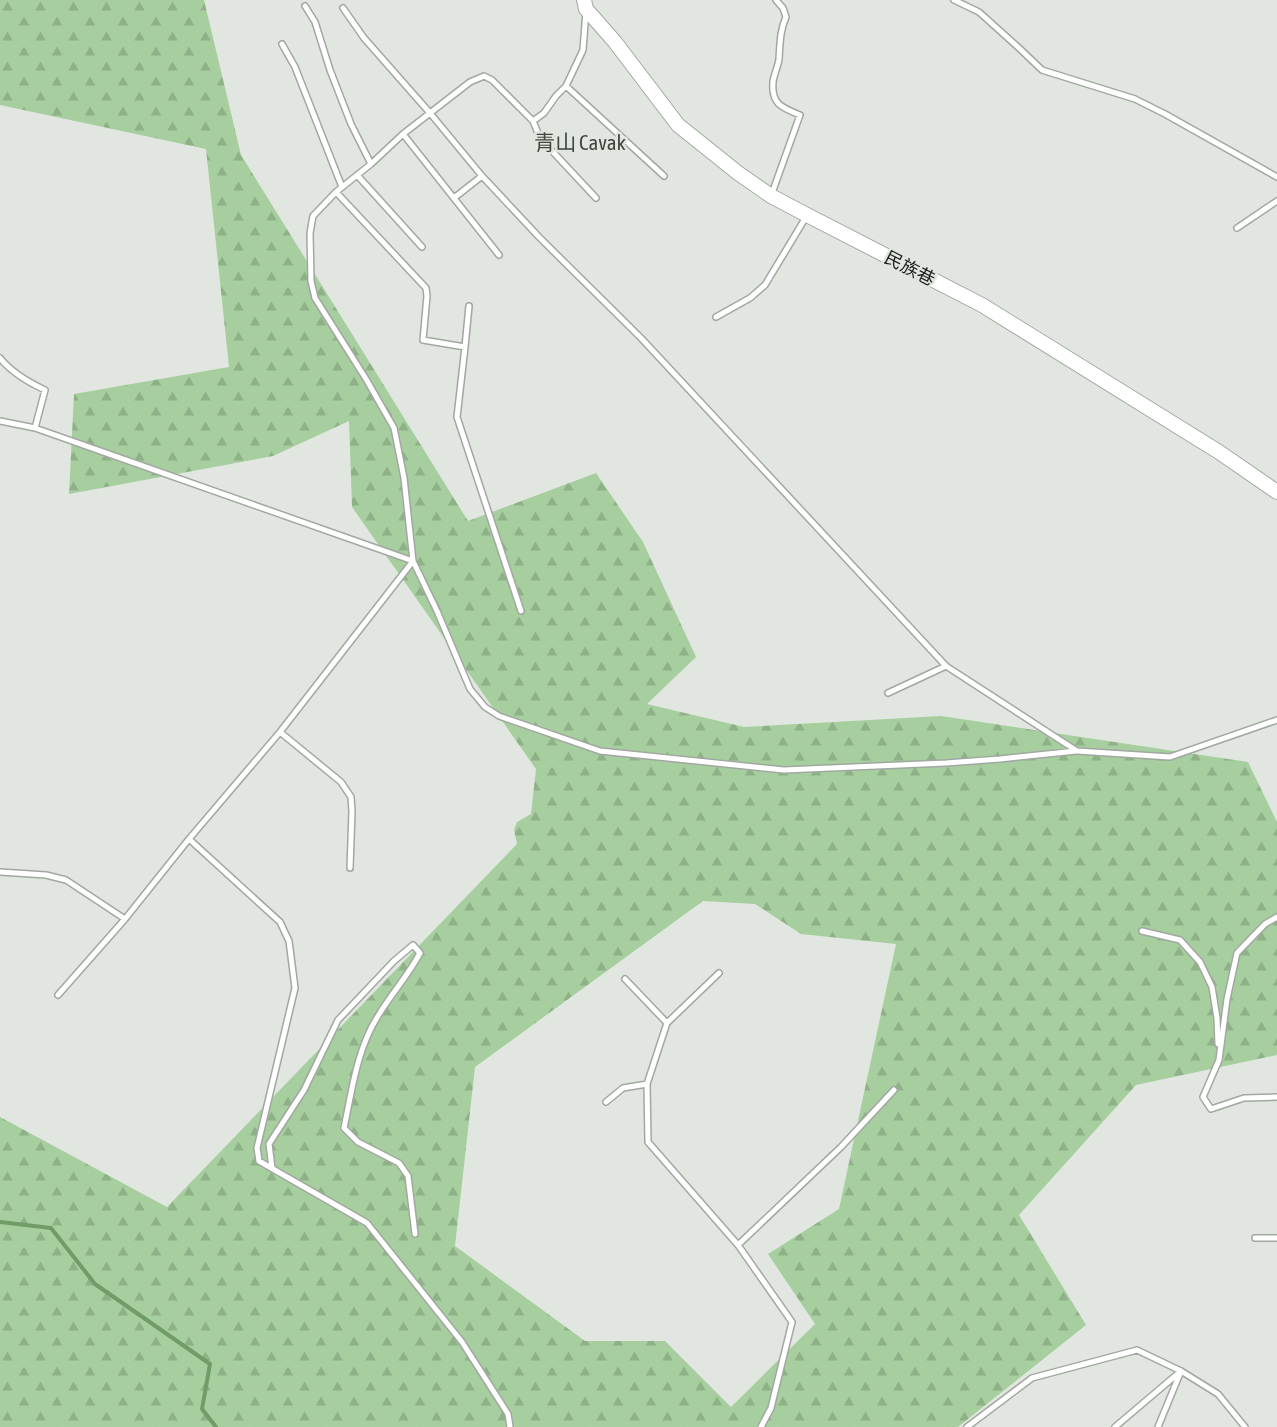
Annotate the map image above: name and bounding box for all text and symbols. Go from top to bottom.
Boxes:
district label: 青山 Cavak [534,130,626,154]
street label: 民族巷 [881,246,939,290]

